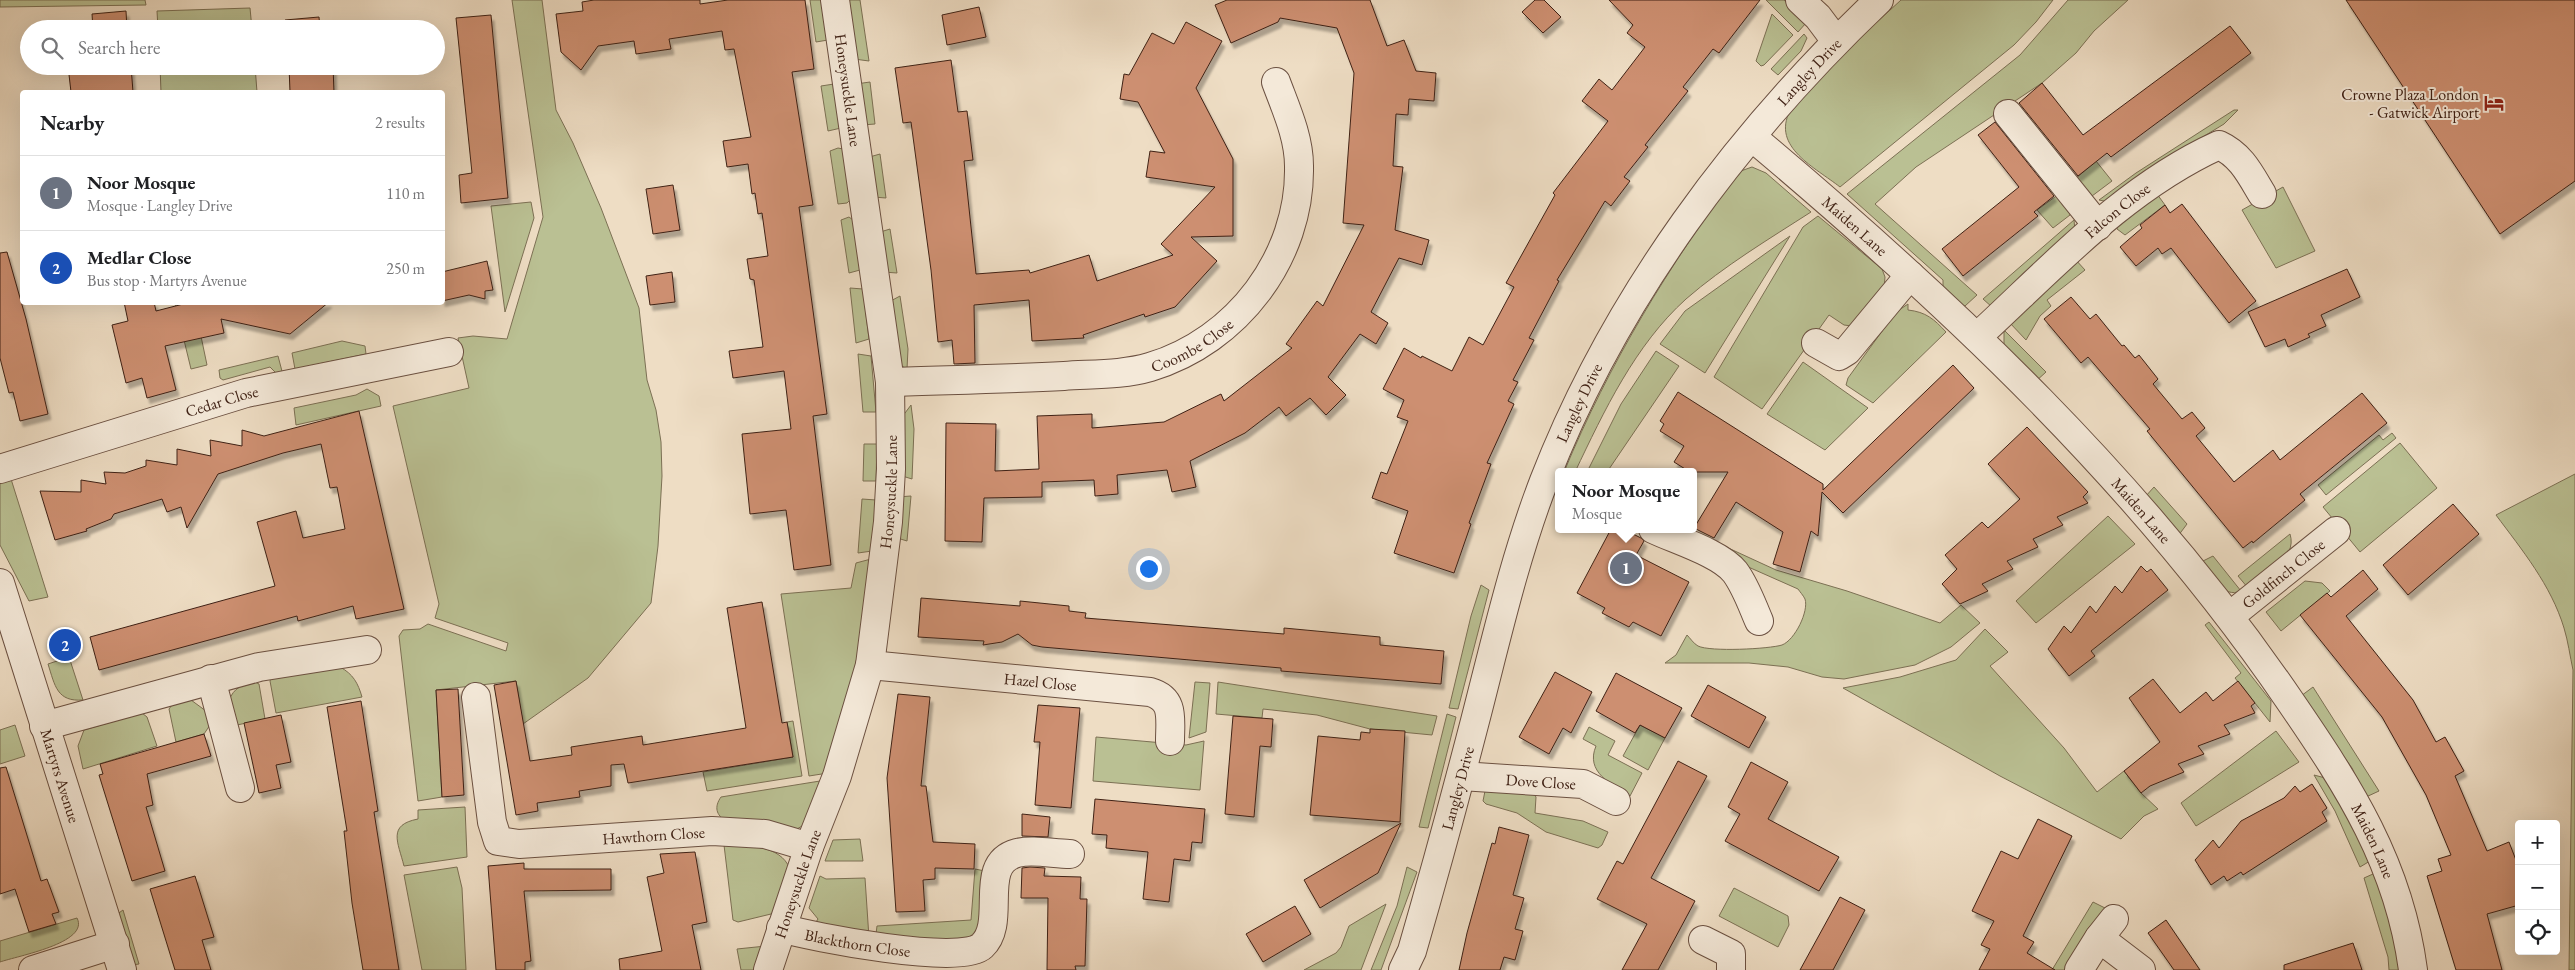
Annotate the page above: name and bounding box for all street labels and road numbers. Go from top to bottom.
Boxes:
street label: Honeysuckle Lane [830,32,866,148]
street label: Langley Drive [1772,33,1846,110]
street label: Falcon Close [2080,178,2154,243]
street label: Maiden Lane [1818,191,1892,260]
street label: Coombe Close [1148,313,1237,377]
street label: Langley Drive [1551,359,1607,446]
street label: Cedar Close [183,380,260,422]
street label: Honeysuckle Lane [874,435,902,550]
street label: Maiden Lane [2107,473,2176,547]
street label: Goldfinch Close [2237,534,2329,613]
street label: Hazel Close [1003,667,1078,695]
street label: Martyrs Avenue [36,726,85,825]
street label: Langley Drive [1436,744,1478,832]
street label: Dove Close [1505,768,1577,794]
street label: Maiden Lane [2347,799,2400,881]
street label: Hawthorn Close [602,821,706,849]
street label: Honeysuckle Lane [769,826,825,941]
street label: Blackthorn Close [803,924,911,961]

